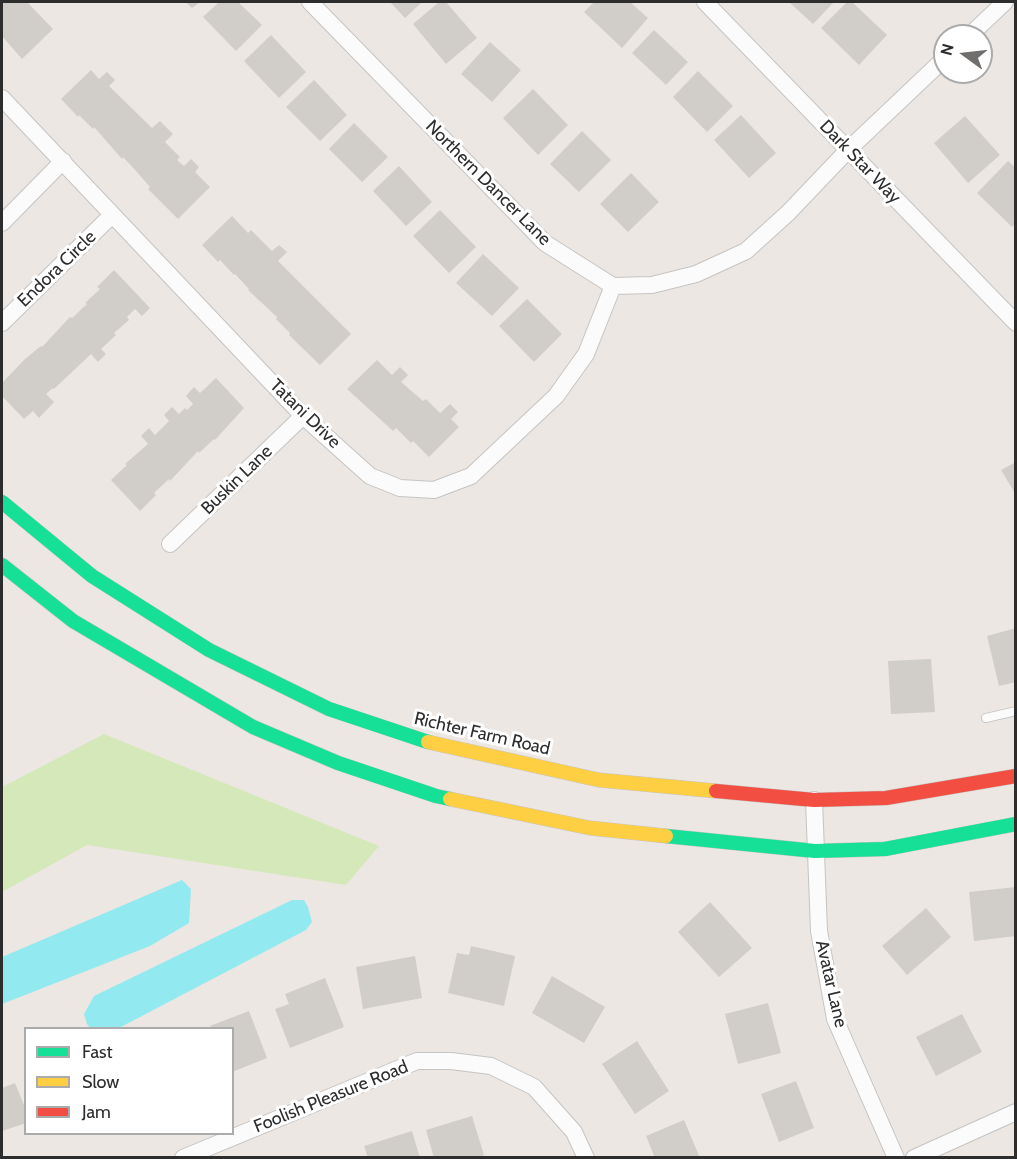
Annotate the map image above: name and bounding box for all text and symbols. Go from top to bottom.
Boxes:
north arrow [933,24,993,84]
text: N [936,42,958,58]
street label: Northern Dancer Lane [421,116,555,250]
street label: Dark Star Way [815,116,905,208]
street label: Endora Circle [13,226,101,312]
street label: Tatani Drive [265,375,345,453]
street label: Buskin Lane [197,441,277,519]
street label: Richter Farm Road [412,708,552,760]
street label: Avatar Lane [810,938,852,1030]
legend [24,1027,234,1135]
text: Fast [82,1041,113,1063]
street label: Foolish Pleasure Road [251,1056,411,1138]
text: Slow [82,1071,119,1093]
text: Jam [82,1101,111,1123]

